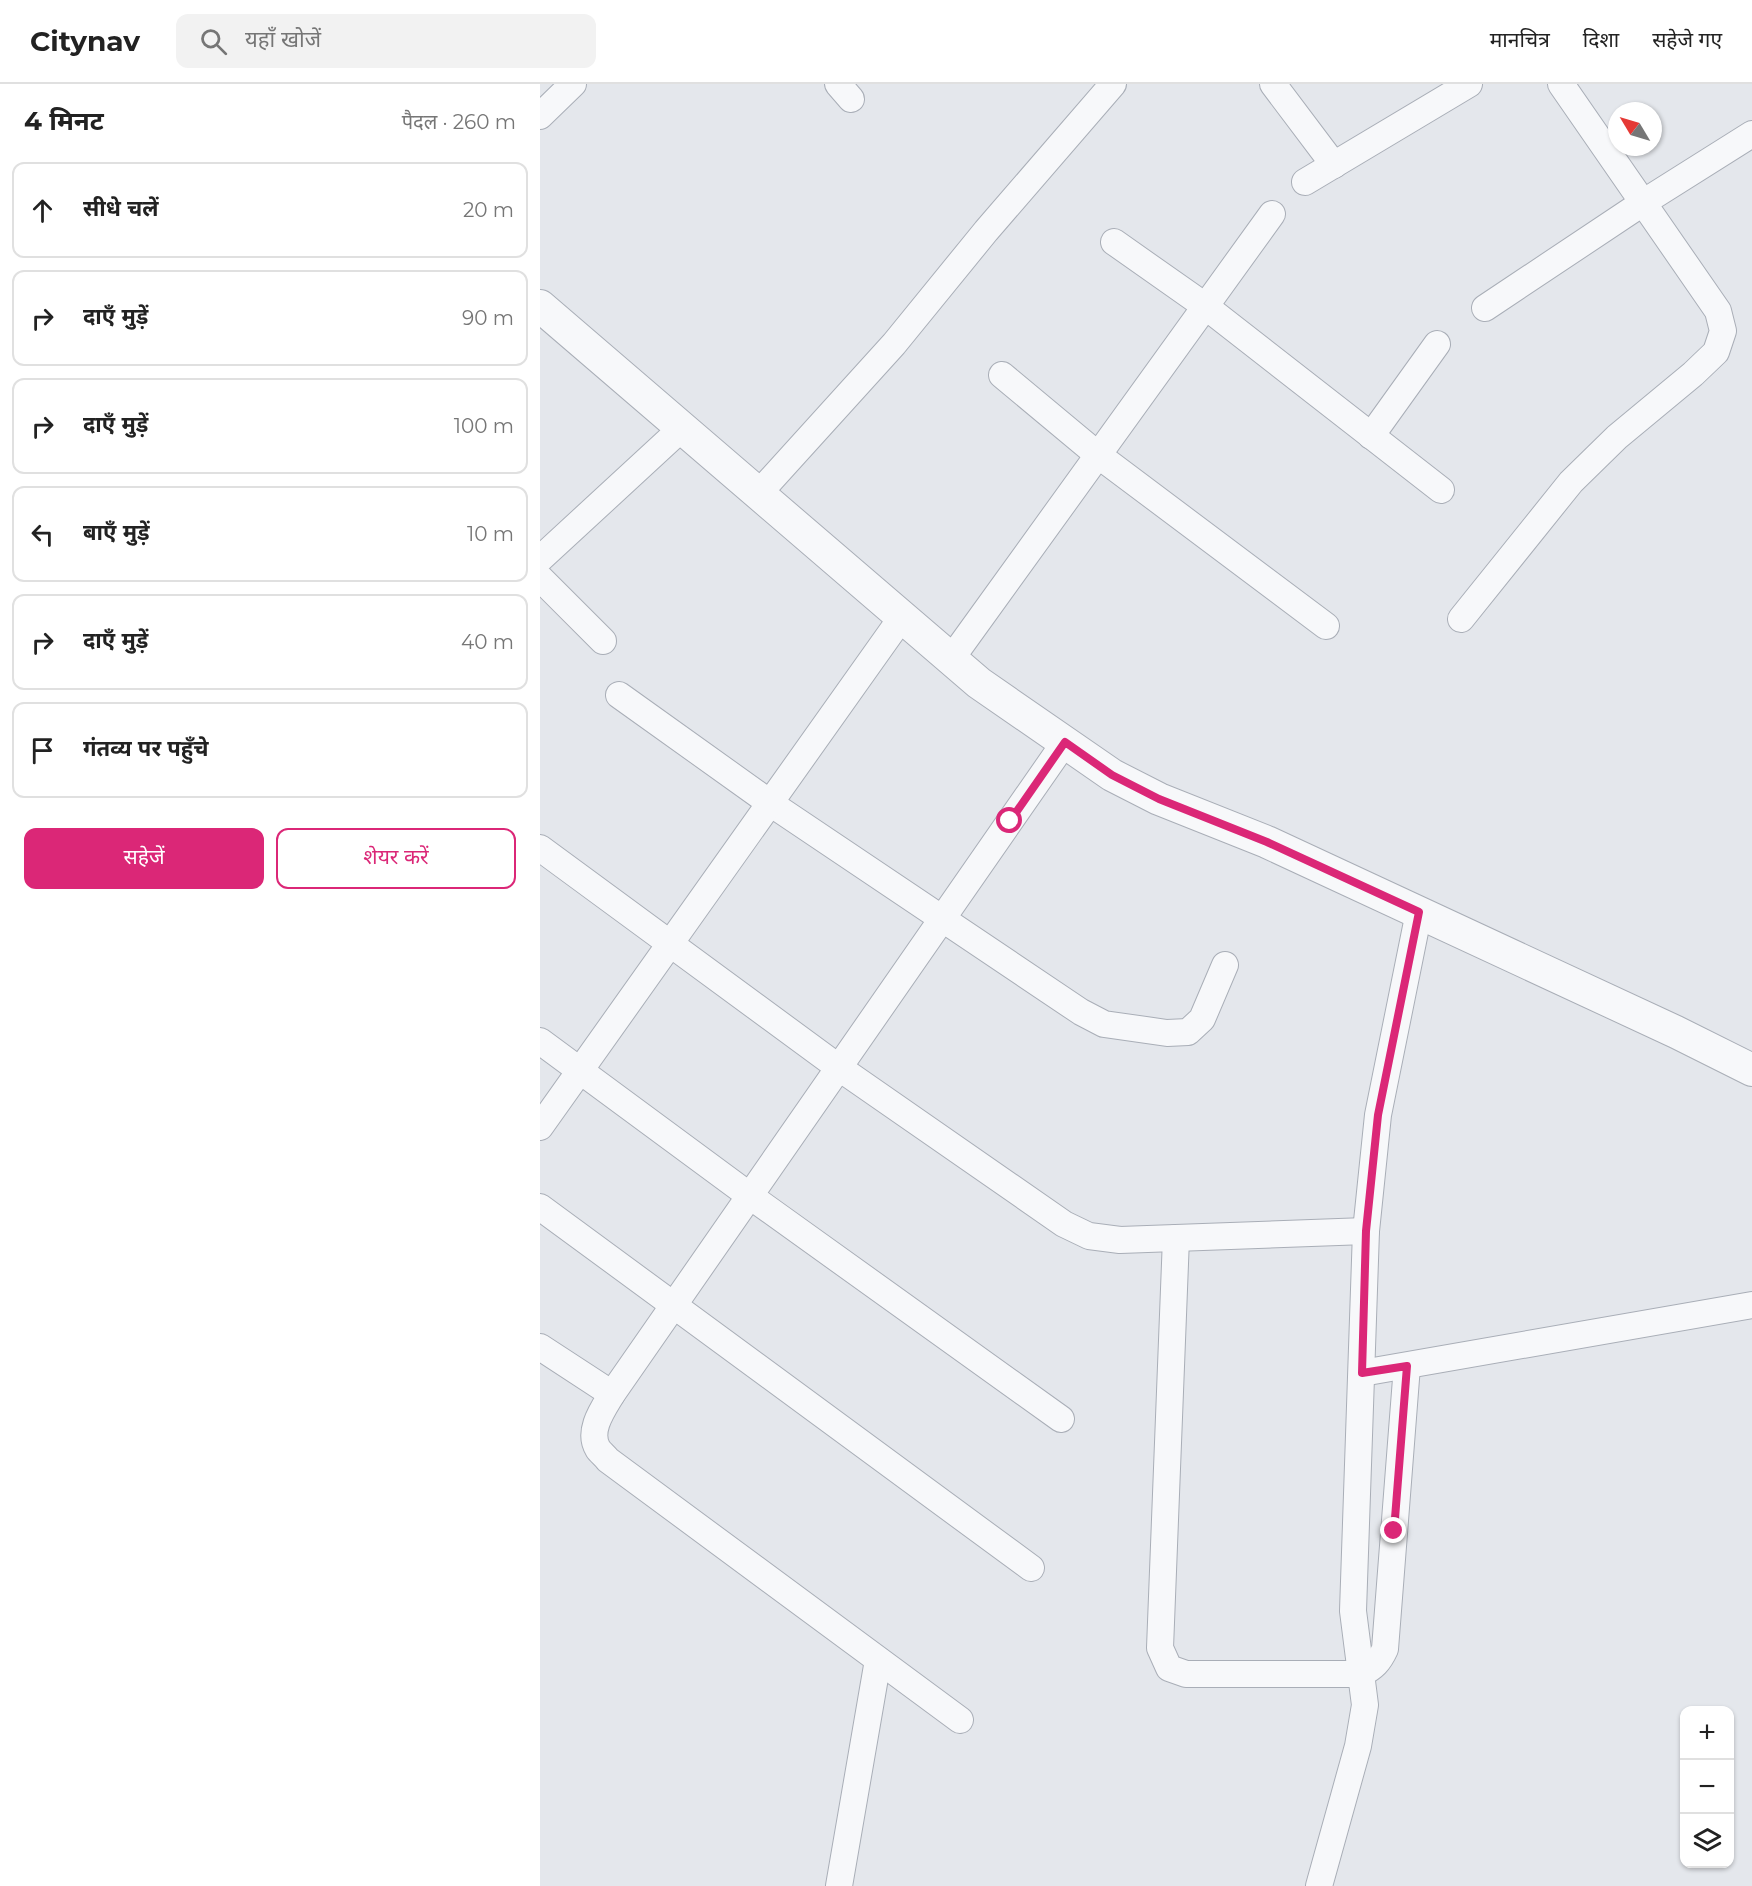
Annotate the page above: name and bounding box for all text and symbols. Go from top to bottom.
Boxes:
search box [176,14,596,68]
text: Citynav [30,24,140,58]
icon: search [197,25,230,58]
text: यहाँ खोजें [245,26,321,53]
text: मानचित्र [1490,27,1550,52]
text: दिशा [1583,27,1619,52]
text: सहेजे गए [1652,27,1722,52]
north arrow [1608,102,1662,156]
text: 4 मिनट [24,105,104,137]
text: पैदल · 260 m [402,110,516,134]
icon: ahead [26,194,59,227]
text: सीधे चलें [83,195,159,222]
text: 20 m [463,198,514,222]
icon: right [26,302,59,335]
text: दाएँ मुड़ें [83,303,148,330]
text: 90 m [462,306,514,330]
icon: right [26,410,59,443]
text: दाएँ मुड़ें [83,411,148,438]
text: 100 m [454,414,514,438]
icon: left [26,518,59,551]
text: बाएँ मुड़ें [83,519,150,546]
text: 10 m [467,522,514,546]
icon: right [26,626,59,659]
text: दाएँ मुड़ें [83,627,148,654]
text: 40 m [461,630,514,654]
icon: arrive [26,734,59,767]
text: गंतव्य पर पहुँचे [83,735,209,762]
route start [996,807,1022,833]
button: सहेजें [24,828,264,889]
button: शेयर करें [276,828,516,889]
route end [1380,1517,1406,1543]
map controls [1680,1706,1734,1868]
button: + [1680,1706,1734,1760]
button: − [1680,1760,1734,1814]
button: layers [1680,1814,1734,1868]

